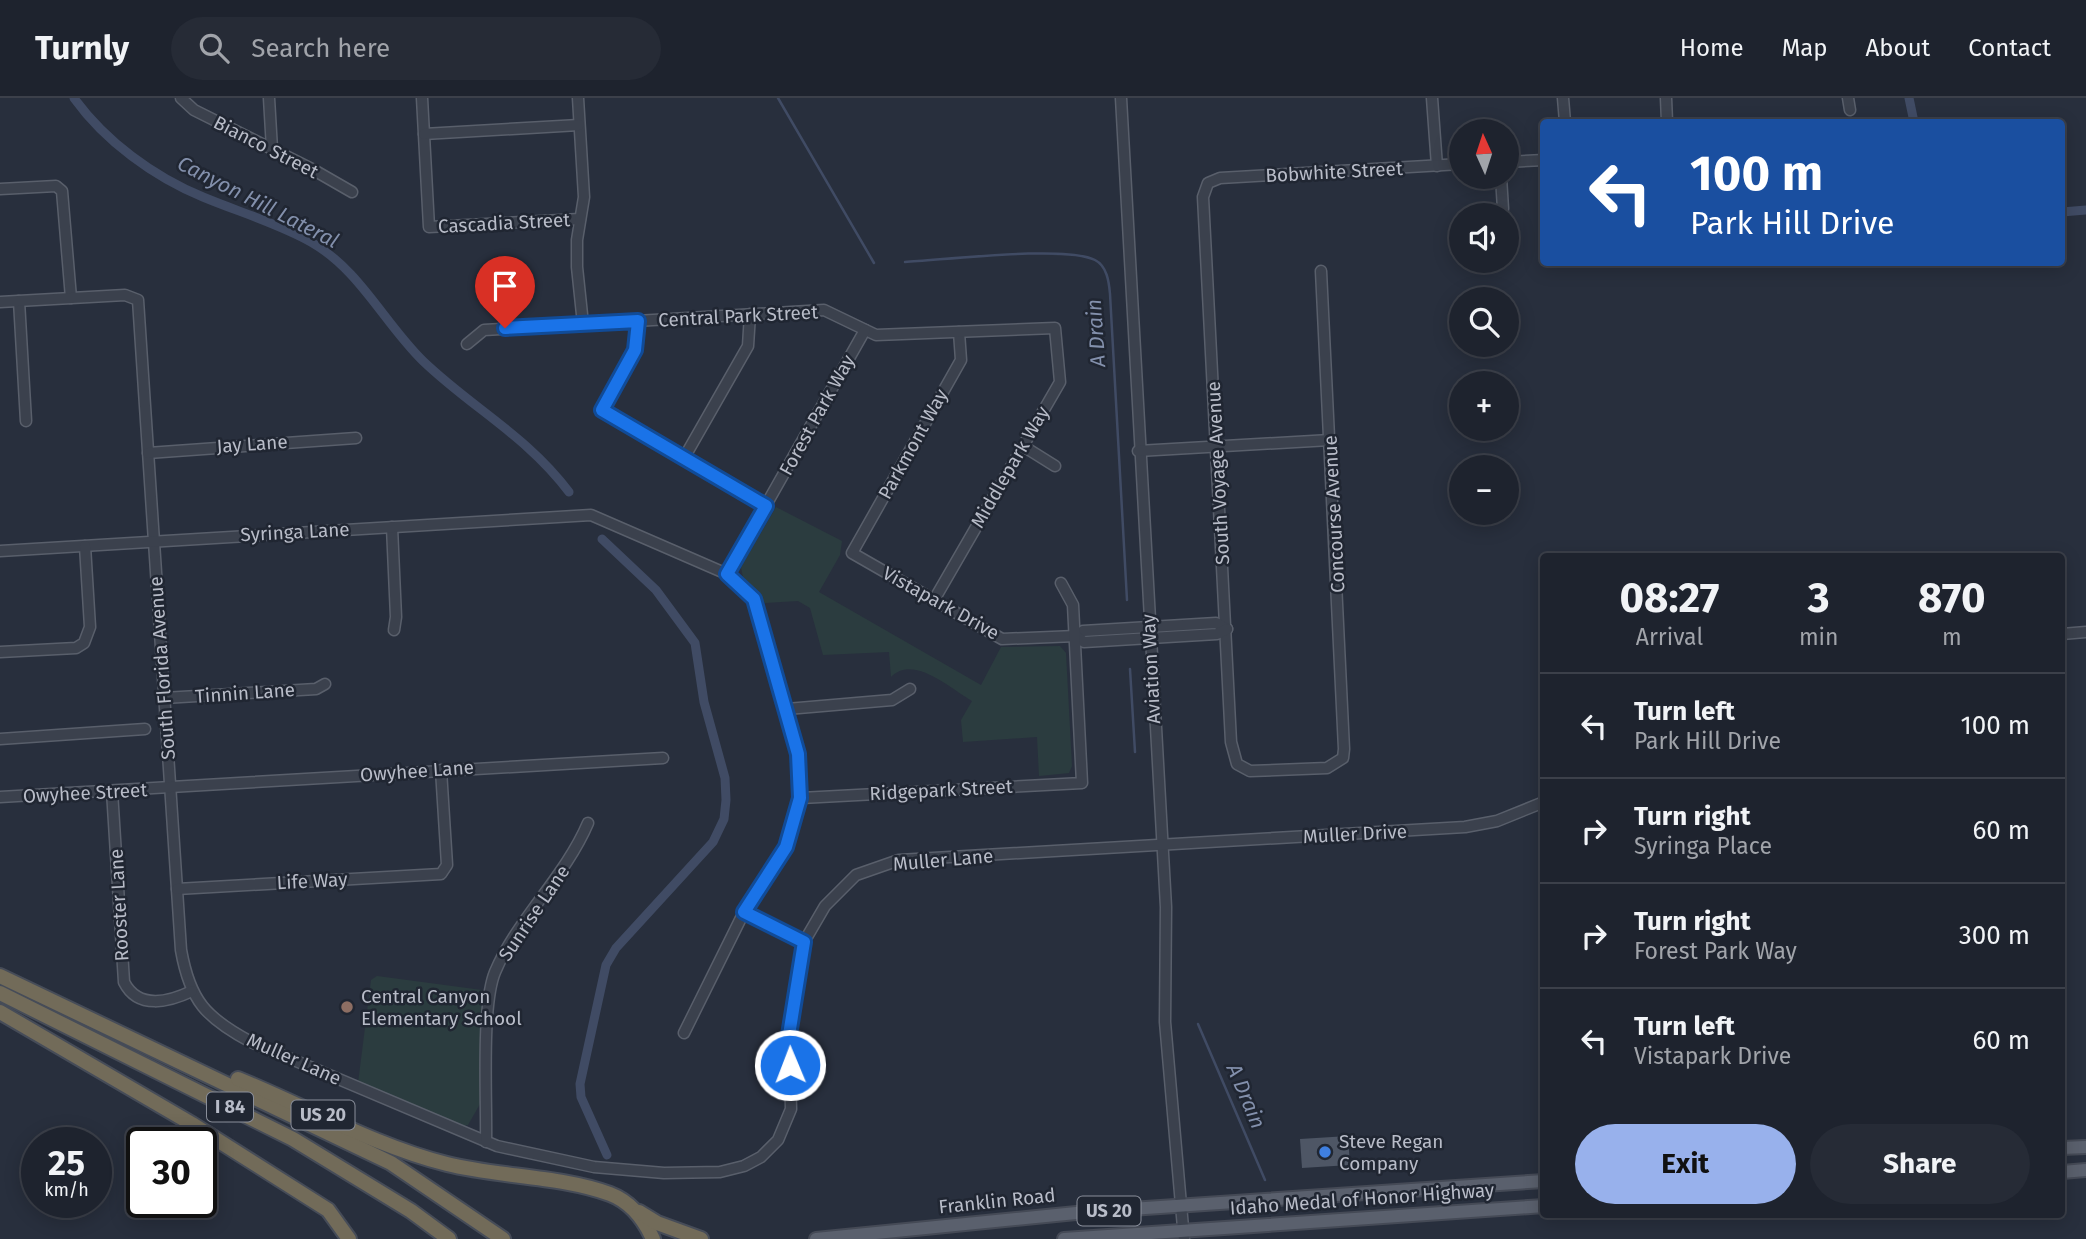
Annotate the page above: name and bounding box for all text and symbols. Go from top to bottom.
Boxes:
search box [171,17,661,80]
text: Turnly [35,28,129,68]
icon: search [195,29,233,67]
text: Search here [251,33,390,64]
text: Home [1680,34,1744,62]
text: Map [1782,34,1828,62]
text: About [1866,34,1930,62]
text: Contact [1968,34,2051,62]
street label: Bianco Street [210,111,322,183]
north arrow [1449,119,1519,189]
map controls [1449,119,1519,525]
text: 100 m [1690,144,1823,203]
icon: left [1575,147,1666,238]
water label: Canyon Hill Lateral [173,150,343,254]
street label: Bobwhite Street [1265,157,1403,187]
button: sound [1449,203,1519,273]
text: Park Hill Drive [1690,204,1895,242]
street label: Cascadia Street [437,208,571,238]
pin [475,256,535,328]
icon: arrive [486,267,524,305]
button: search [1449,287,1519,357]
water label: A Drain [1081,298,1111,369]
street label: Central Park Street [658,300,819,332]
street label: Forest Park Way [774,350,860,479]
button: + [1449,371,1519,441]
street label: South Voyage Avenue [1202,381,1234,565]
street label: Parkmont Way [873,384,953,503]
street label: Middlepark Way [966,401,1054,532]
street label: Jay Lane [216,430,288,458]
street label: Concourse Avenue [1318,435,1350,593]
button: − [1449,455,1519,525]
street label: Syringa Lane [240,518,350,546]
street label: Vistapark Drive [879,561,1003,645]
text: 08:27 [1619,573,1719,623]
text: 3 [1808,573,1830,623]
text: 870 [1918,573,1986,623]
street label: South Florida Avenue [144,576,180,760]
street label: Aviation Way [1137,613,1165,724]
text: Arrival [1636,623,1703,651]
text: min [1799,623,1839,651]
text: m [1942,623,1962,651]
street label: Tinnin Lane [194,678,296,708]
text: Turn left [1634,696,1735,727]
icon: left [1575,707,1613,745]
text: 100 m [1961,710,2030,741]
text: Park Hill Drive [1634,727,1781,755]
street label: Owyhee Lane [359,756,475,786]
street label: Ridgepark Street [869,775,1013,805]
street label: Owyhee Street [22,778,148,808]
text: Turn right [1634,801,1751,832]
icon: right [1575,812,1613,850]
text: 60 m [1972,815,2030,846]
street label: Muller Drive [1302,820,1408,848]
text: Syringa Place [1634,832,1772,860]
street label: Muller Lane [892,844,994,876]
street label: Rooster Lane [105,848,133,962]
street label: Sunrise Lane [494,861,574,965]
street label: Life Way [276,868,349,894]
text: Turn right [1634,906,1751,937]
icon: right [1575,917,1613,955]
text: 300 m [1959,920,2030,951]
text: Forest Park Way [1634,937,1797,965]
place label: Central Canyon Elementary School [361,985,522,1030]
marker: Central Canyon Elementary School [339,999,355,1015]
text: Turn left [1634,1011,1735,1042]
icon: left [1575,1022,1613,1060]
text: 60 m [1972,1025,2030,1056]
street label: Muller Lane [243,1028,345,1090]
position arrow [753,1028,827,1102]
text: Vistapark Drive [1634,1042,1791,1070]
water label: A Drain [1220,1059,1271,1132]
road number: I 84 [207,1092,253,1122]
road number: US 20 [292,1100,354,1130]
button: Exit [1575,1124,1796,1204]
button: Share [1810,1124,2030,1204]
speed limit sign: 30 [126,1127,217,1218]
place label: Steve Regan Company [1339,1130,1443,1175]
text: 25 [48,1142,85,1184]
marker: Steve Regan Company [1317,1144,1333,1160]
street label: Idaho Medal of Honor Highway [1229,1178,1496,1220]
text: km/h [44,1179,89,1201]
street label: Franklin Road [937,1183,1057,1219]
road number: US 20 [1078,1196,1140,1226]

